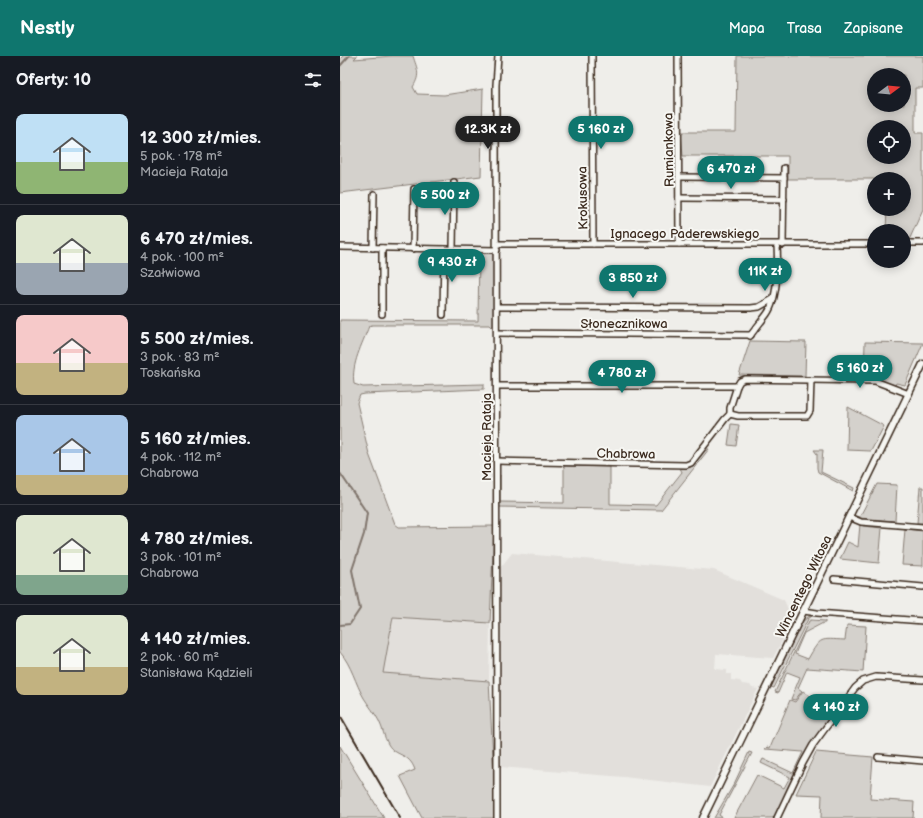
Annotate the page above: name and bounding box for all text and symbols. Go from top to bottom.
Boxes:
text: Nestly [20,17,74,40]
text: Mapa [729,20,765,37]
text: Trasa [787,20,822,37]
text: Zapisane [844,20,903,37]
north arrow [867,68,911,112]
map controls [867,68,911,268]
icon: filters [302,69,324,91]
text: Oferty: 10 [16,70,91,90]
street label: Rumiankowa [660,113,678,187]
pin: 12.3K zł [447,116,529,150]
pin: 5 160 zł [560,116,642,150]
button: locate [867,120,911,164]
text: 12.3K zł [464,121,512,137]
text: 5 160 zł [577,121,625,137]
text: 12 300 zł/mies. [140,128,261,148]
icon: home [48,130,96,178]
text: 5 pok. · 178 m² [140,148,222,164]
pin: 6 470 zł [690,156,772,190]
text: 6 470 zł [706,161,756,177]
text: Macieja Rataja [140,164,228,180]
street label: Krokusowa [574,166,592,230]
button: + [867,172,911,216]
pin: 5 500 zł [404,182,486,216]
text: 5 500 zł [420,187,470,203]
button: − [867,224,911,268]
street label: Ignacego Paderewskiego [611,226,759,242]
text: 6 470 zł/mies. [140,229,253,249]
icon: home [48,231,96,279]
text: 4 pok. · 100 m² [140,249,224,265]
pin: 9 430 zł [411,249,493,283]
text: 9 430 zł [427,254,477,270]
pin: 11K zł [732,258,798,292]
text: 11K zł [748,263,782,279]
text: Szałwiowa [140,265,200,281]
pin: 3 850 zł [592,265,674,299]
text: 3 850 zł [608,270,658,286]
street label: Słonecznikowa [580,316,668,332]
text: 5 500 zł/mies. [140,329,253,349]
icon: home [48,331,96,379]
text: 3 pok. · 83 m² [140,349,220,365]
pin: 5 160 zł [819,355,901,389]
pin: 4 780 zł [581,360,663,394]
text: 5 160 zł [836,360,884,376]
text: Toskańska [140,365,201,381]
text: 4 780 zł [597,365,647,381]
street label: Macieja Rataja [479,393,495,481]
text: 5 160 zł/mies. [140,429,250,449]
icon: home [48,431,96,479]
street label: Chabrowa [596,445,656,463]
text: 4 pok. · 112 m² [140,449,222,465]
text: Chabrowa [140,465,199,481]
text: 4 780 zł/mies. [140,529,253,549]
icon: home [48,531,96,579]
street label: Wincentego Witosa [772,533,836,640]
text: 3 pok. · 101 m² [140,549,222,565]
text: Chabrowa [140,565,199,581]
text: 4 140 zł/mies. [140,629,250,649]
icon: home [48,631,96,679]
text: 2 pok. · 60 m² [140,649,219,665]
text: Stanisława Kądzieli [140,665,252,681]
pin: 4 140 zł [795,694,877,728]
text: 4 140 zł [812,699,860,715]

